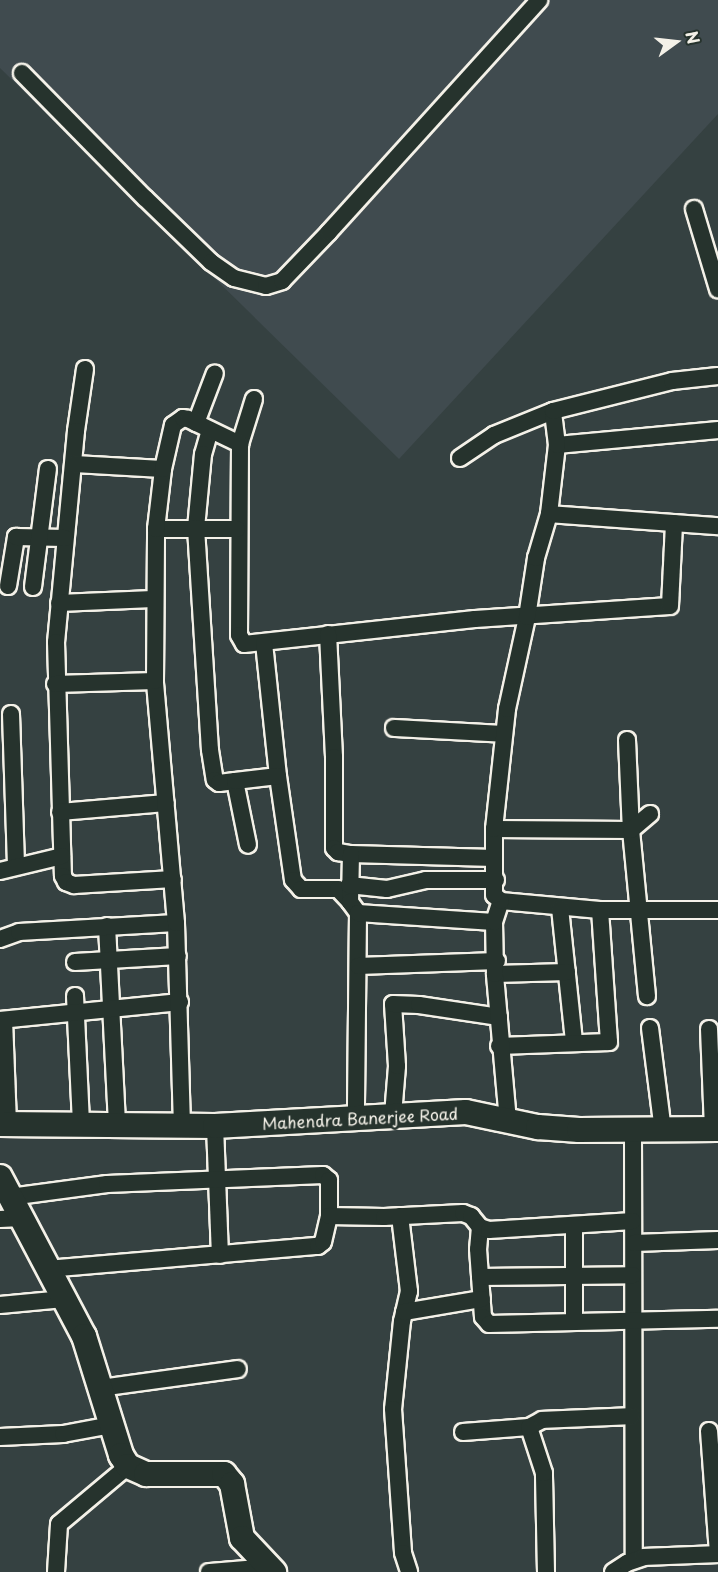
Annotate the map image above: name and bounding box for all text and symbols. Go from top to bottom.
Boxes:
north arrow [646,12,706,72]
text: N [680,28,707,47]
street label: Mahendra Banerjee Road [261,1103,459,1133]

